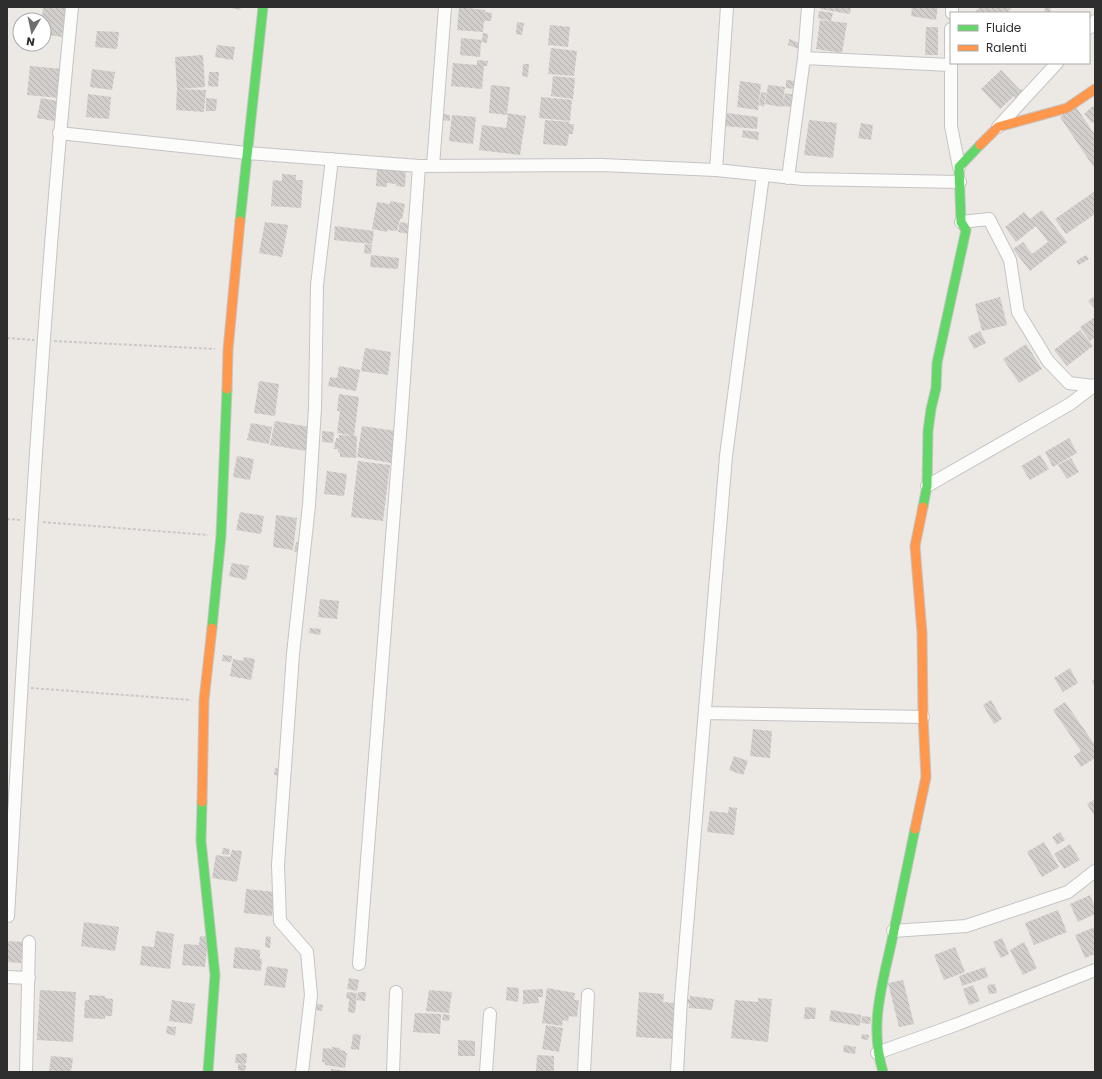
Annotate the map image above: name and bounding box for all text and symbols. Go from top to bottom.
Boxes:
north arrow [12,12,52,52]
legend [950,12,1090,64]
text: Fluide [986,19,1021,36]
text: N [25,33,36,50]
text: Ralenti [986,39,1027,56]

